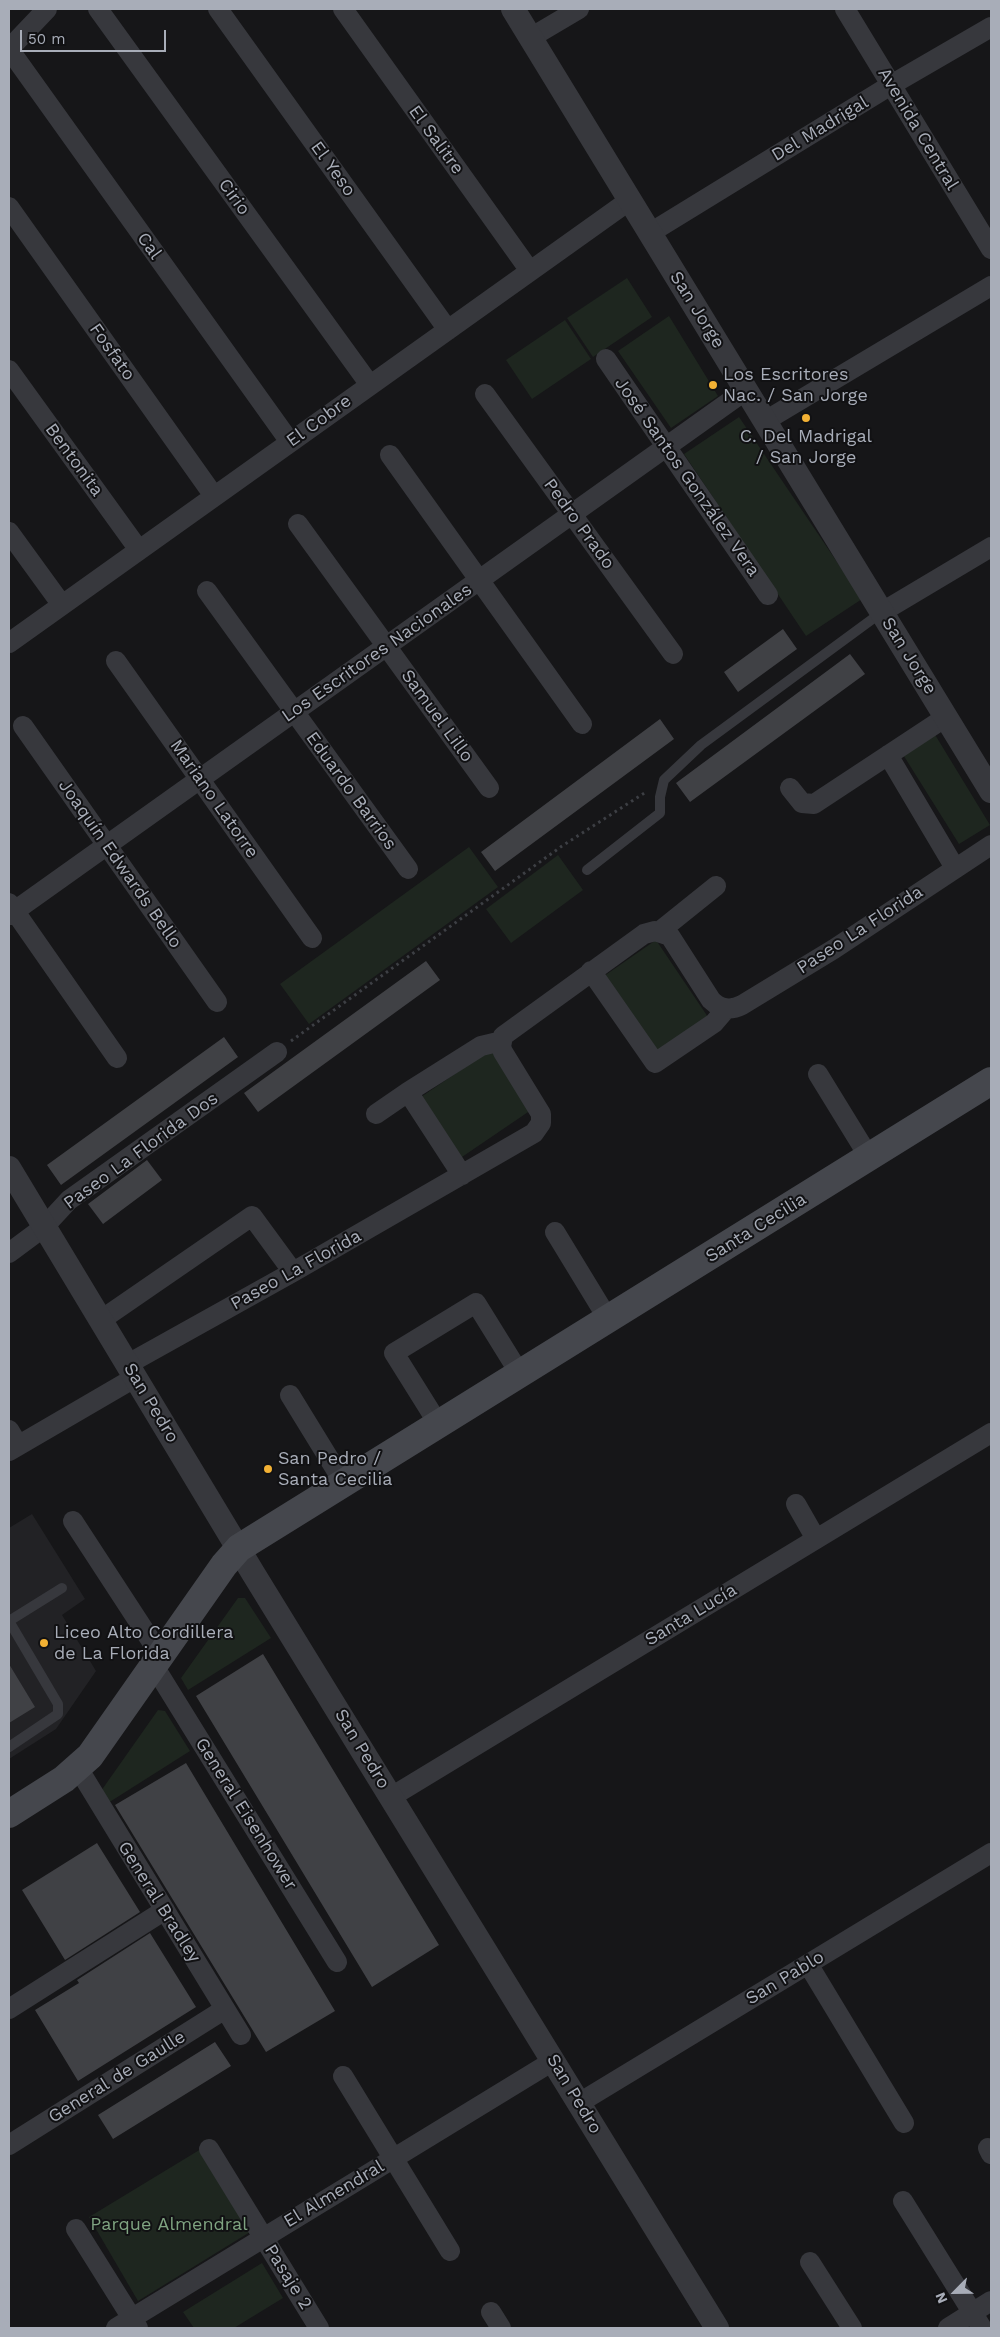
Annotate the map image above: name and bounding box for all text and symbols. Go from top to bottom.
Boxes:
scale bar [22,20,169,52]
text: 50 m [28,30,65,48]
street label: Avenida Central [873,64,963,194]
street label: Del Madrigal [768,92,872,166]
street label: El Salitre [404,101,468,179]
street label: El Yeso [306,137,360,201]
street label: Cirio [213,174,255,220]
street label: Cal [132,228,166,264]
street label: San Jorge [665,268,729,352]
street label: Fosfato [85,319,139,385]
place label: Los Escritores Nac. / San Jorge [723,364,868,406]
street label: José Santos González Vera [610,373,764,581]
marker: Los Escritores Nac. / San Jorge [707,379,719,391]
street label: El Cobre [282,390,356,452]
marker: C. Del Madrigal / San Jorge [800,412,812,424]
street label: Bentonita [40,419,108,501]
place label: C. Del Madrigal / San Jorge [740,426,872,468]
street label: Pedro Prado [539,474,619,574]
street label: Los Escritores Nacionales [278,579,476,727]
street label: San Jorge [877,614,941,698]
street label: Samuel Lillo [396,665,478,767]
street label: Eduardo Barrios [301,728,401,854]
street label: Mariano Latorre [165,736,263,862]
street label: Joaquín Edwards Bello [54,776,186,952]
street label: Paseo La Florida [793,881,927,979]
street label: Paseo La Florida Dos [60,1088,222,1214]
street label: Santa Cecilia [702,1188,810,1268]
street label: Paseo La Florida [227,1225,365,1315]
street label: San Pedro [119,1359,183,1447]
place label: San Pedro / Santa Cecilia [278,1448,393,1490]
marker: San Pedro / Santa Cecilia [262,1463,274,1475]
street label: Santa Lucía [641,1579,741,1651]
place label: Liceo Alto Cordillera de La Florida [54,1622,233,1665]
marker: Liceo Alto Cordillera de La Florida [38,1637,50,1649]
street label: San Pedro [330,1705,394,1793]
street label: General Eisenhower [190,1734,302,1894]
street label: General Bradley [113,1837,205,1967]
street label: San Pablo [742,1946,828,2010]
street label: General de Gaulle [45,2026,189,2128]
street label: San Pedro [542,2050,606,2138]
street label: El Almendral [280,2156,388,2232]
park label: Parque Almendral [90,2214,248,2236]
street label: Pasaje 2 [260,2240,316,2314]
north arrow [930,2267,980,2317]
text: N [932,2290,951,2306]

